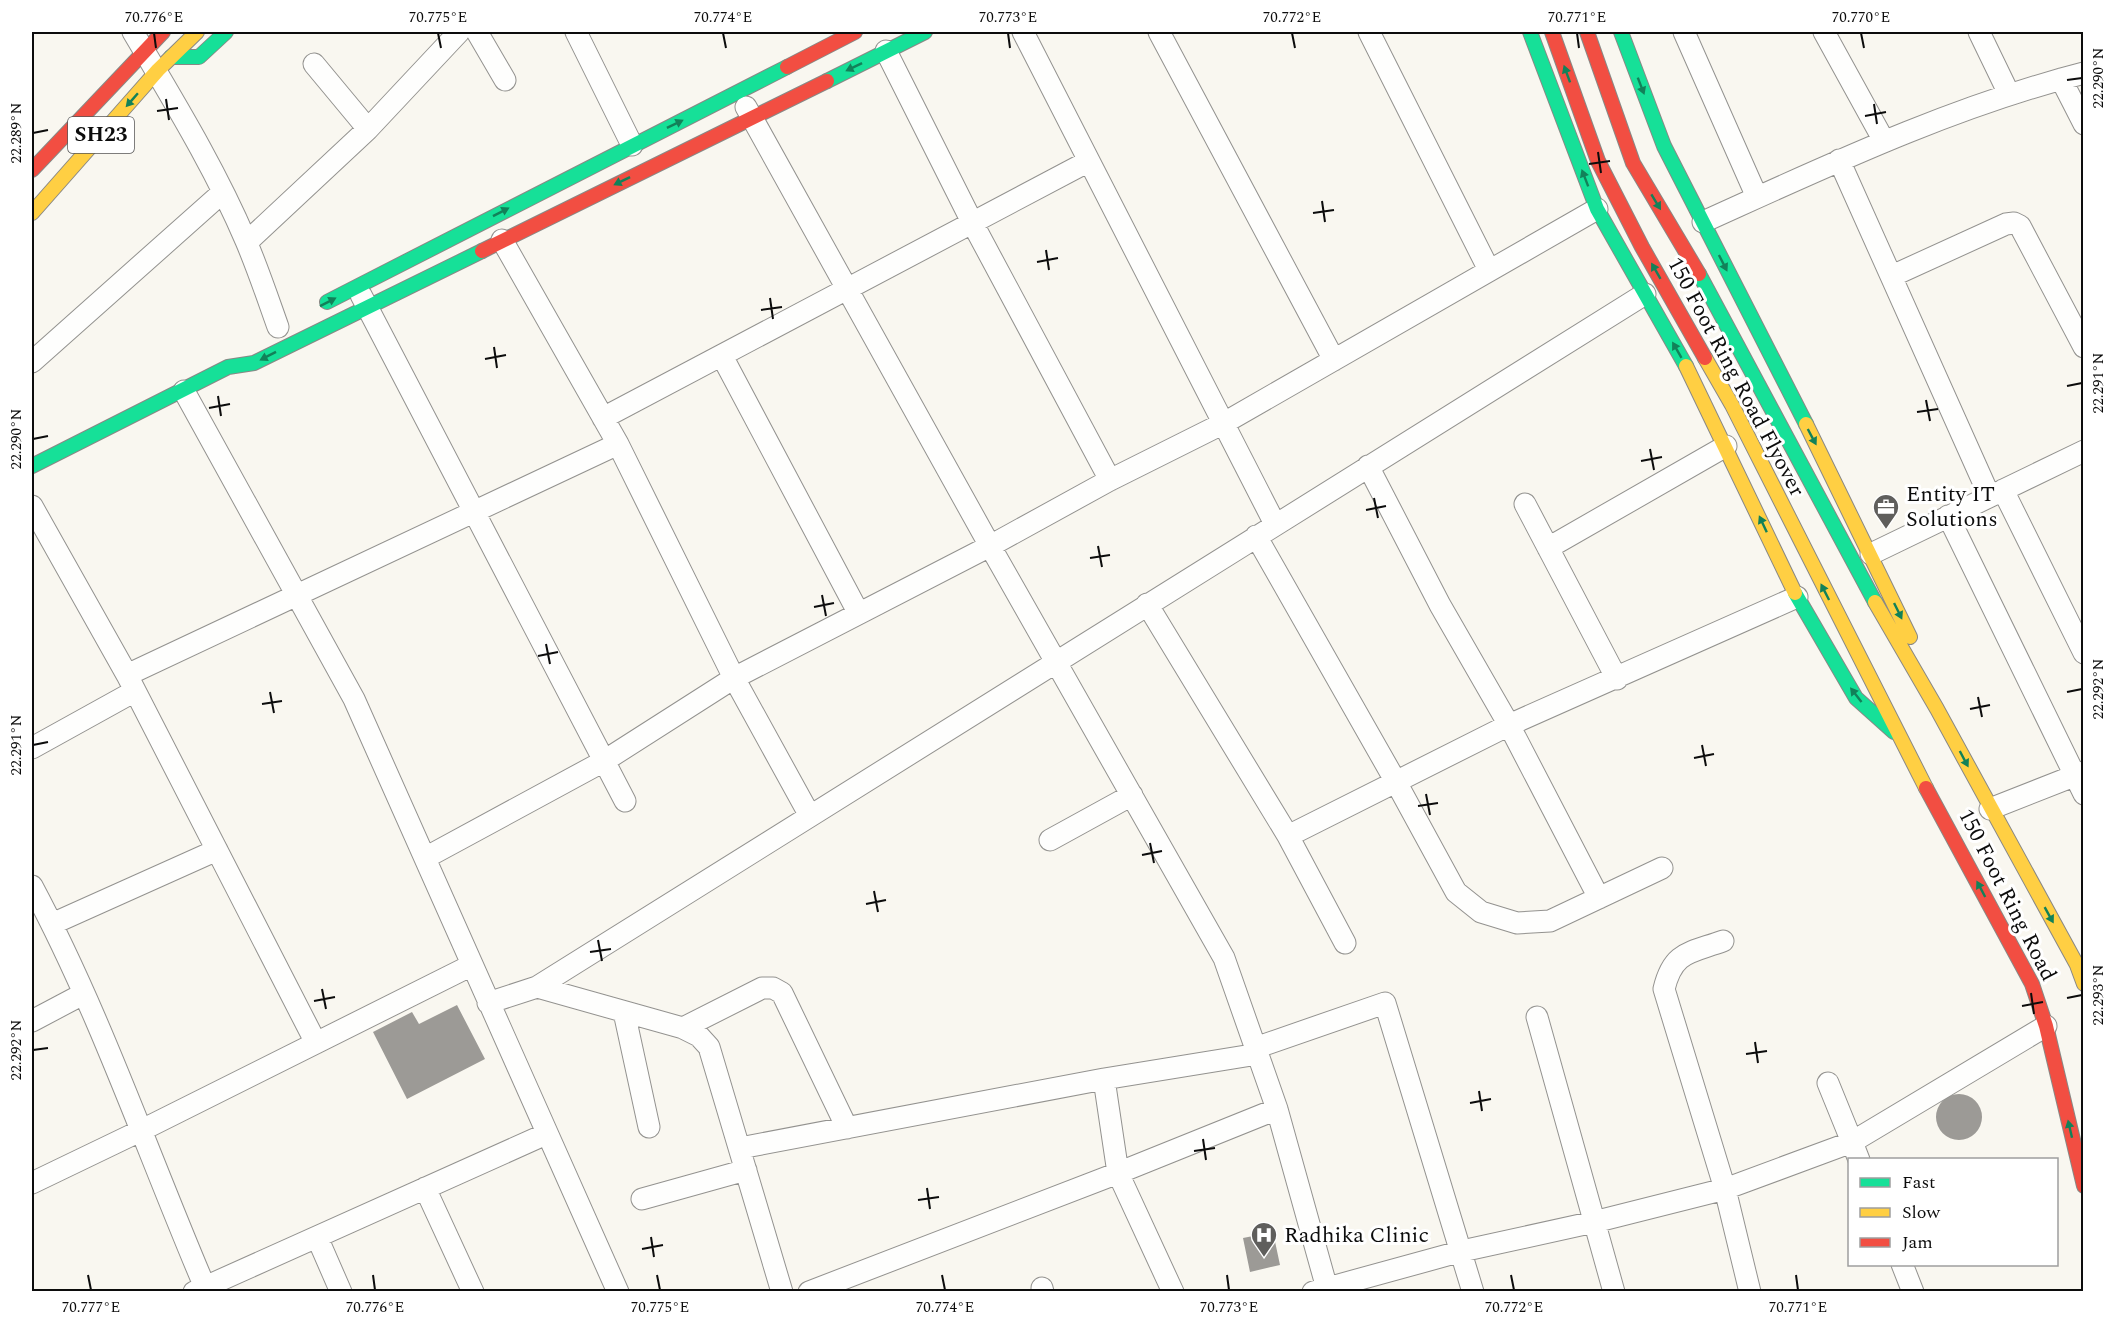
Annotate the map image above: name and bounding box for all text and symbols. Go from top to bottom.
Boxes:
text: 70.776°E [125,6,183,29]
text: 70.775°E [409,6,467,29]
text: 70.774°E [694,6,752,29]
text: 70.773°E [979,6,1037,29]
text: 70.772°E [1263,6,1321,29]
text: 70.771°E [1548,6,1606,29]
text: 70.770°E [1832,6,1890,29]
text: 22.290°N [2087,48,2110,108]
one-way arrow [845,62,862,72]
one-way arrow [1562,65,1572,83]
one-way arrow [1637,77,1647,95]
one-way arrow [125,93,139,108]
text: 22.289°N [5,103,28,163]
road number: SH23 [68,117,134,153]
one-way arrow [667,119,684,128]
one-way arrow [1580,169,1589,187]
one-way arrow [614,176,631,186]
one-way arrow [1651,194,1662,210]
one-way arrow [493,208,510,217]
street label: 150 Foot Ring Road Flyover [1659,251,1813,503]
one-way arrow [1718,255,1728,272]
one-way arrow [1651,262,1661,279]
one-way arrow [319,297,337,307]
one-way arrow [1672,341,1682,358]
one-way arrow [259,351,276,361]
text: 22.291°N [2087,353,2110,413]
text: 22.290°N [5,409,28,469]
one-way arrow [1807,428,1817,445]
place label: Entity IT Solutions [1906,478,1998,536]
office icon: Entity IT Solutions [1871,492,1901,530]
one-way arrow [1758,515,1768,533]
one-way arrow [1820,583,1830,600]
one-way arrow [1894,603,1903,620]
text: 22.292°N [2087,659,2110,719]
one-way arrow [1850,687,1862,703]
text: 22.291°N [5,715,28,775]
one-way arrow [1959,751,1969,768]
street label: 150 Foot Ring Road [1949,803,2065,987]
one-way arrow [1976,880,1986,897]
one-way arrow [2044,907,2055,923]
text: 22.293°N [2087,965,2110,1025]
text: 22.292°N [5,1020,28,1080]
one-way arrow [2065,1119,2074,1138]
legend [1848,1158,2058,1266]
text: Fast [1902,1169,1935,1196]
text: Slow [1902,1199,1941,1226]
place label: Radhika Clinic [1284,1219,1429,1252]
hospital icon: Radhika Clinic [1249,1220,1279,1258]
text: Jam [1902,1229,1933,1256]
text: 70.777°E [62,1296,120,1319]
text: 70.776°E [346,1296,404,1319]
text: 70.775°E [631,1296,689,1319]
text: 70.774°E [916,1296,974,1319]
text: 70.773°E [1200,1296,1258,1319]
text: 70.772°E [1485,1296,1543,1319]
text: 70.771°E [1769,1296,1827,1319]

